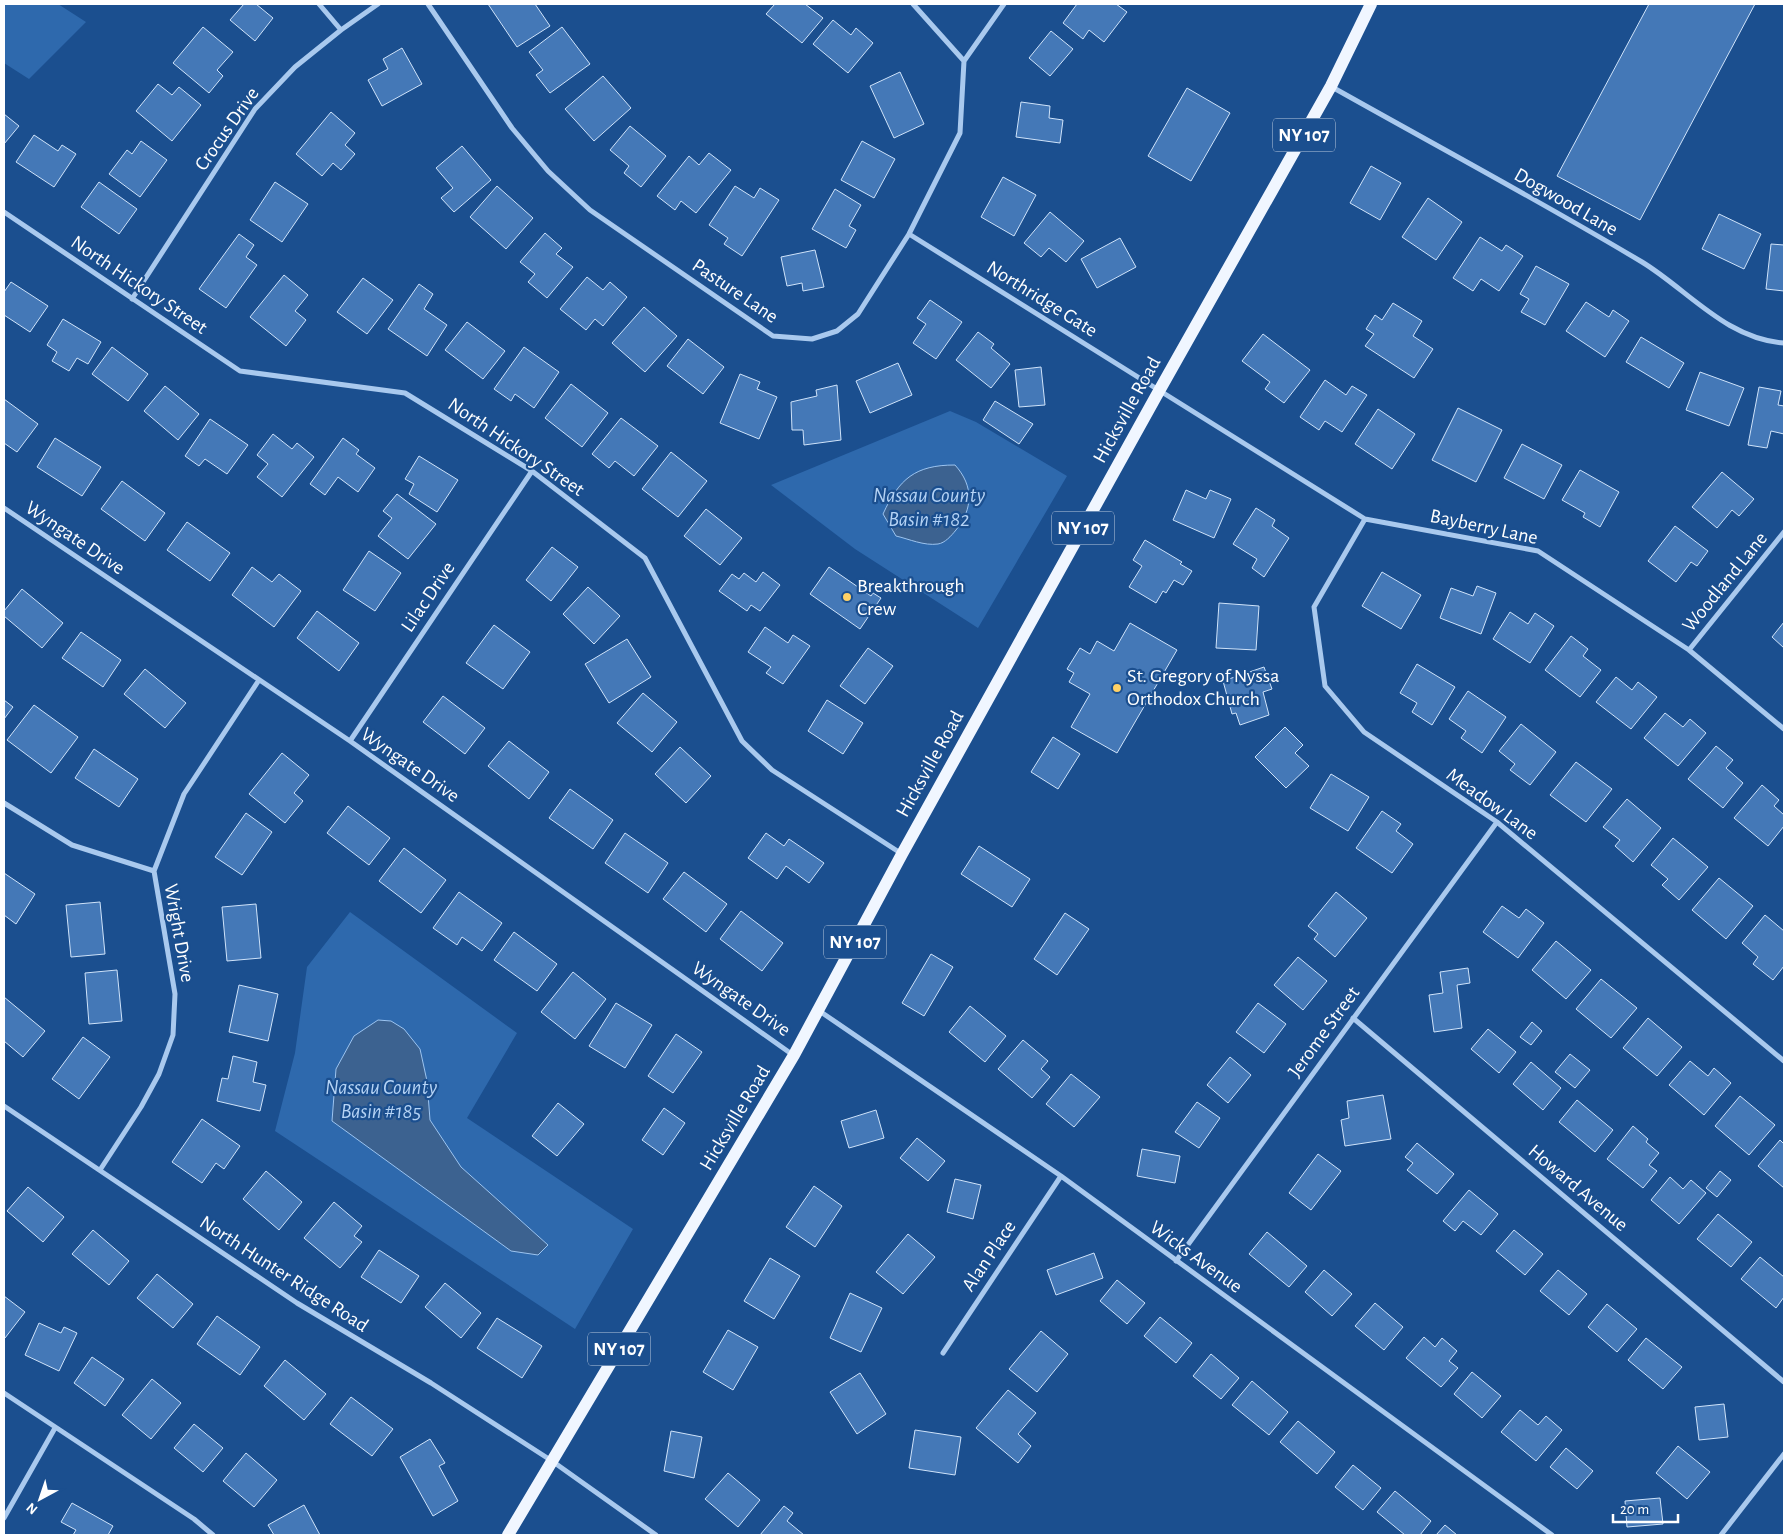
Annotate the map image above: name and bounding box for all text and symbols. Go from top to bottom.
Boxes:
street label: Crocus Drive [191,84,263,174]
road number: NY 107 [1273,118,1335,152]
street label: Dogwood Lane [1511,164,1621,240]
street label: North Hickory Street [67,232,211,338]
street label: Pasture Lane [688,255,782,327]
street label: Northridge Gate [983,257,1101,341]
street label: Hicksville Road [1090,353,1164,467]
street label: North Hickory Street [444,394,588,500]
water label: Nassau County Basin #182 [873,485,985,530]
street label: Wyngate Drive [22,498,128,578]
street label: Bayberry Lane [1428,506,1540,548]
road number: NY 107 [1052,512,1114,544]
street label: Woodland Lane [1679,528,1771,636]
street label: Lilac Drive [397,558,459,636]
place label: Breakthrough Crew [857,576,965,619]
marker: Breakthrough Crew [841,591,853,603]
place label: St. Gregory of Nyssa Orthodox Church [1127,666,1279,709]
marker: St. Gregory of Nyssa Orthodox Church [1111,682,1123,694]
street label: Hicksville Road [893,707,967,821]
street label: Wyngate Drive [357,724,463,806]
street label: Meadow Lane [1443,764,1541,844]
street label: Wright Drive [160,882,198,984]
road number: NY 107 [824,926,886,959]
street label: Wyngate Drive [688,958,794,1040]
street label: Jerome Street [1285,982,1364,1081]
street label: Hicksville Road [696,1062,774,1174]
water label: Nassau County Basin #185 [325,1077,437,1122]
street label: Howard Avenue [1524,1141,1632,1235]
street label: North Hunter Ridge Road [196,1212,372,1336]
street label: Alan Place [958,1217,1020,1295]
street label: Wicks Avenue [1146,1217,1246,1297]
road number: NY 107 [588,1332,650,1366]
north arrow [15,1474,65,1524]
scale bar [1613,1492,1678,1524]
text: N [24,1500,41,1517]
text: 20 m [1620,1502,1649,1517]

